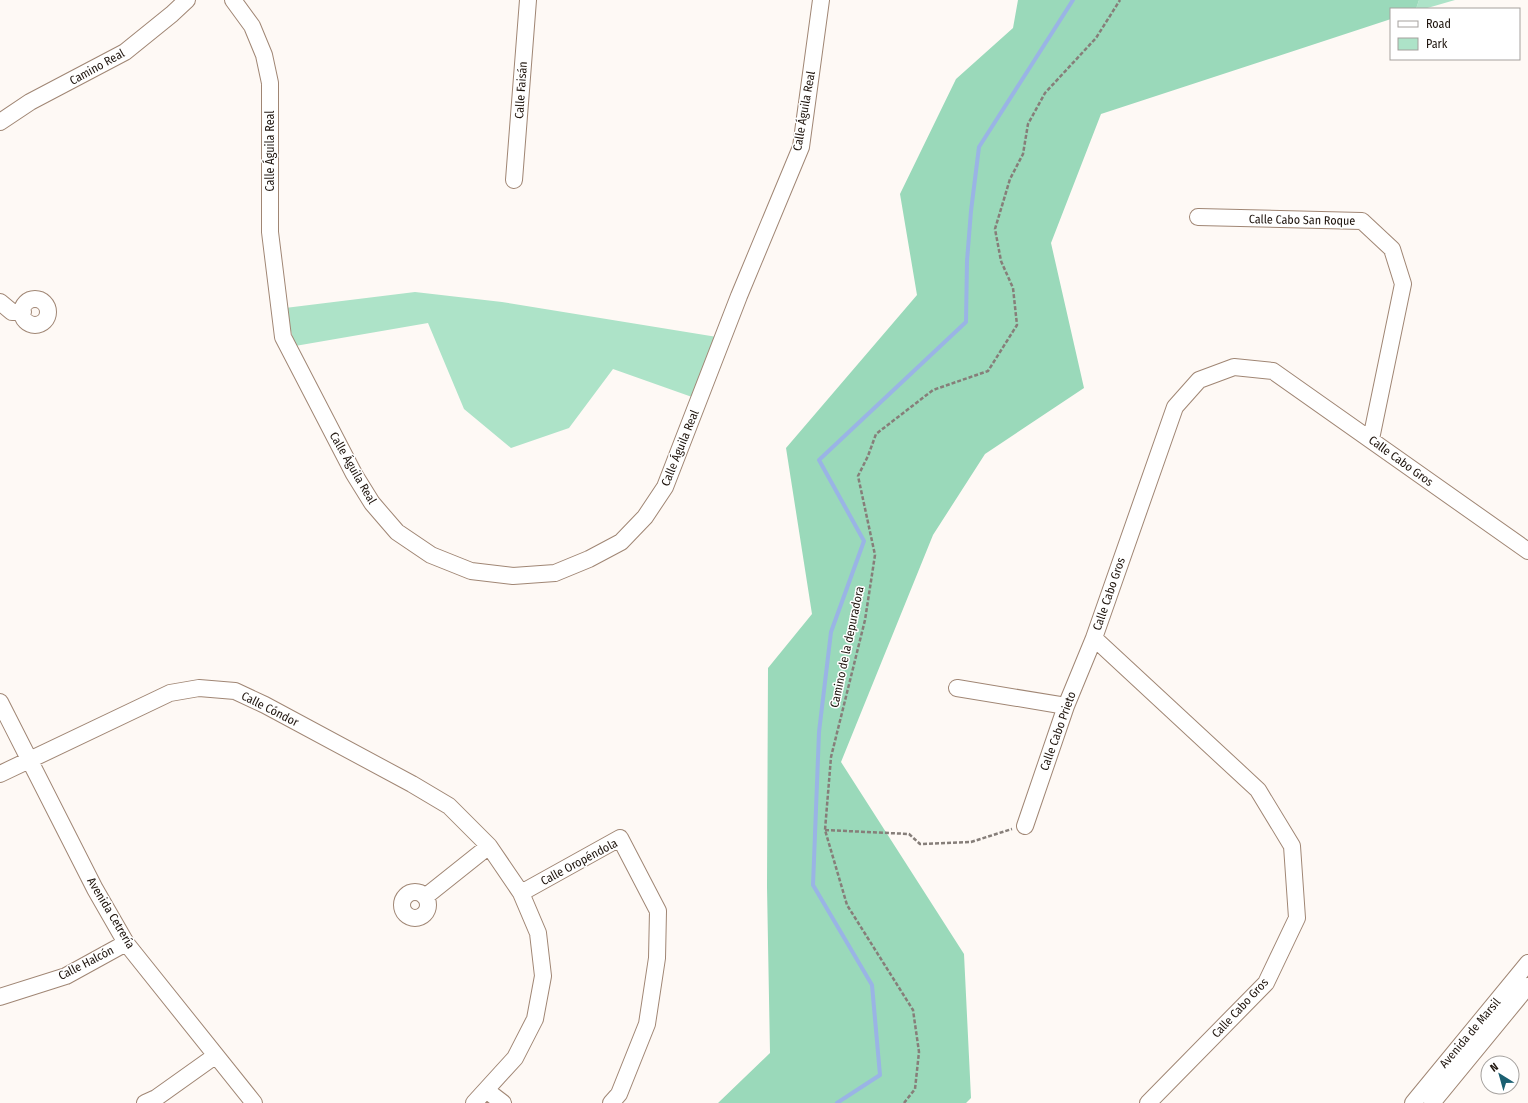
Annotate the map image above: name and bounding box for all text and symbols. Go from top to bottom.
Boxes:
legend [1390,8,1520,60]
text: Road [1426,17,1451,31]
text: Park [1426,37,1448,51]
street label: Camino Real [67,46,127,88]
street label: Calle Faisán [512,61,530,119]
street label: Calle Águila Real [789,70,818,152]
street label: Calle Águila Real [262,111,277,191]
street label: Calle Cabo San Roque [1249,212,1355,228]
street label: Calle Águila Real [657,408,702,488]
street label: Calle Águila Real [327,429,380,506]
street label: Calle Cabo Gros [1366,433,1436,489]
street label: Calle Cabo Gros [1090,556,1128,632]
street label: Camino de la depuradora [827,585,867,709]
street label: Calle Cóndor [239,689,302,730]
street label: Calle Cabo Prieto [1037,689,1079,773]
street label: Calle Oropéndola [538,836,620,888]
street label: Avenida Cetrería [84,875,138,951]
street label: Calle Halcón [56,943,116,983]
street label: Calle Cabo Gros [1209,975,1271,1041]
street label: Avenida de Marsil [1437,995,1503,1071]
north arrow [1480,1055,1520,1095]
text: N [1488,1060,1501,1075]

